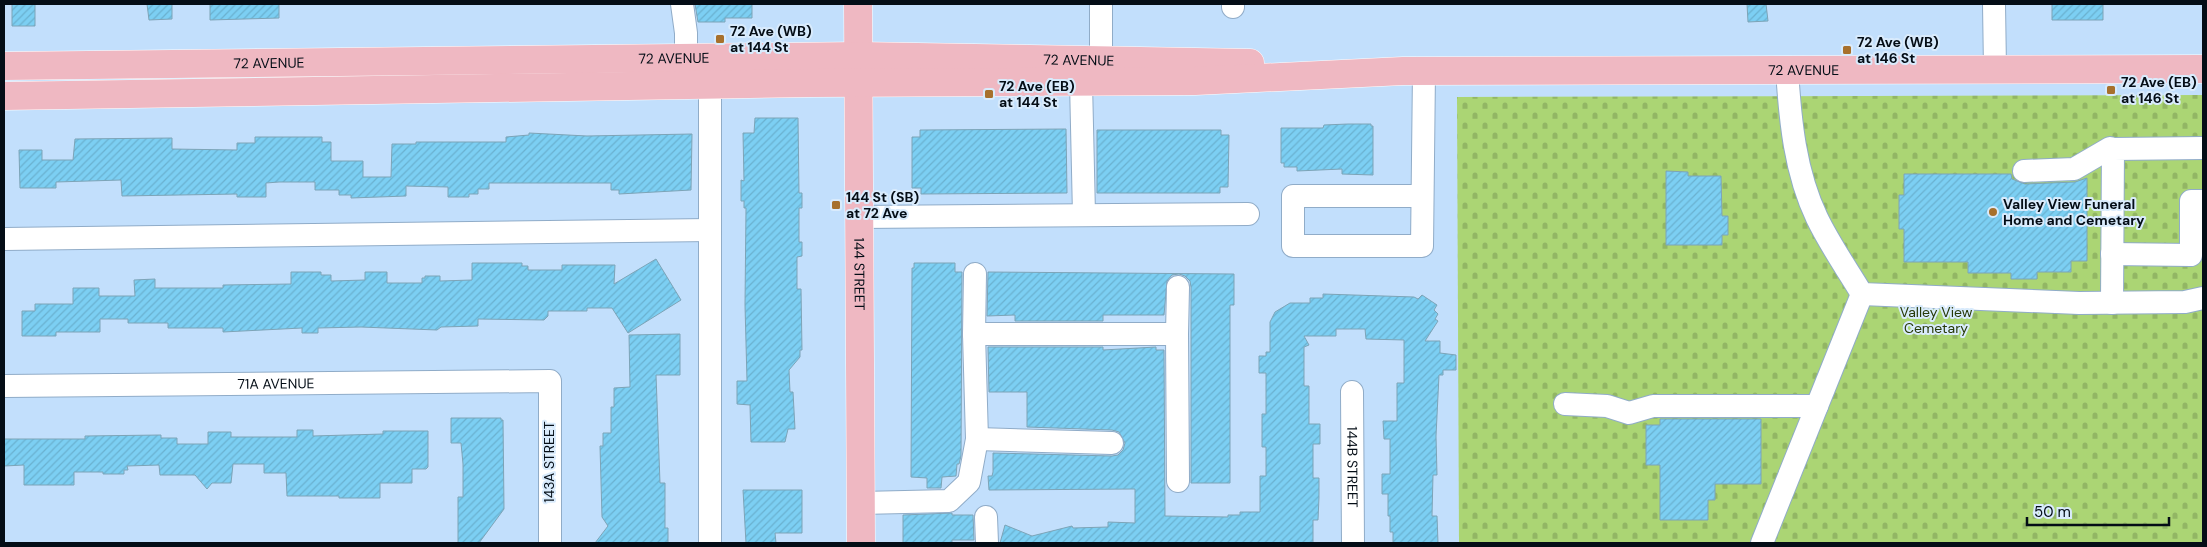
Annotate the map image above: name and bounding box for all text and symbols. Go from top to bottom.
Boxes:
place label: 72 Ave (WB) at 144 St [730,22,812,56]
marker: 72 Ave (WB) at 144 St [714,33,726,45]
place label: 72 Ave (WB) at 146 St [1857,33,1939,67]
marker: 72 Ave (WB) at 146 St [1841,44,1853,56]
street label: 72 AVENUE [638,49,710,68]
street label: 72 AVENUE [1043,50,1115,70]
street label: 72 AVENUE [233,53,305,72]
street label: 72 AVENUE [1768,61,1839,79]
place label: 72 Ave (EB) at 146 St [2121,73,2197,107]
place label: 72 Ave (EB) at 144 St [999,77,1075,111]
marker: 72 Ave (EB) at 146 St [2105,84,2117,96]
marker: 72 Ave (EB) at 144 St [983,88,995,100]
place label: 144 St (SB) at 72 Ave [846,188,919,222]
place label: Valley View Funeral Home and Cemetary [2003,195,2145,229]
marker: 144 St (SB) at 72 Ave [830,199,842,211]
marker: Valley View Funeral Home and Cemetary [1987,206,1999,218]
street label: 144 STREET [850,238,869,311]
park label: Valley View Cemetary [1900,303,1973,337]
street label: 71A AVENUE [237,374,315,393]
street label: 143A STREET [540,421,558,503]
street label: 144B STREET [1343,426,1362,508]
scale bar [2027,494,2170,526]
text: 50 m [2034,502,2071,522]

